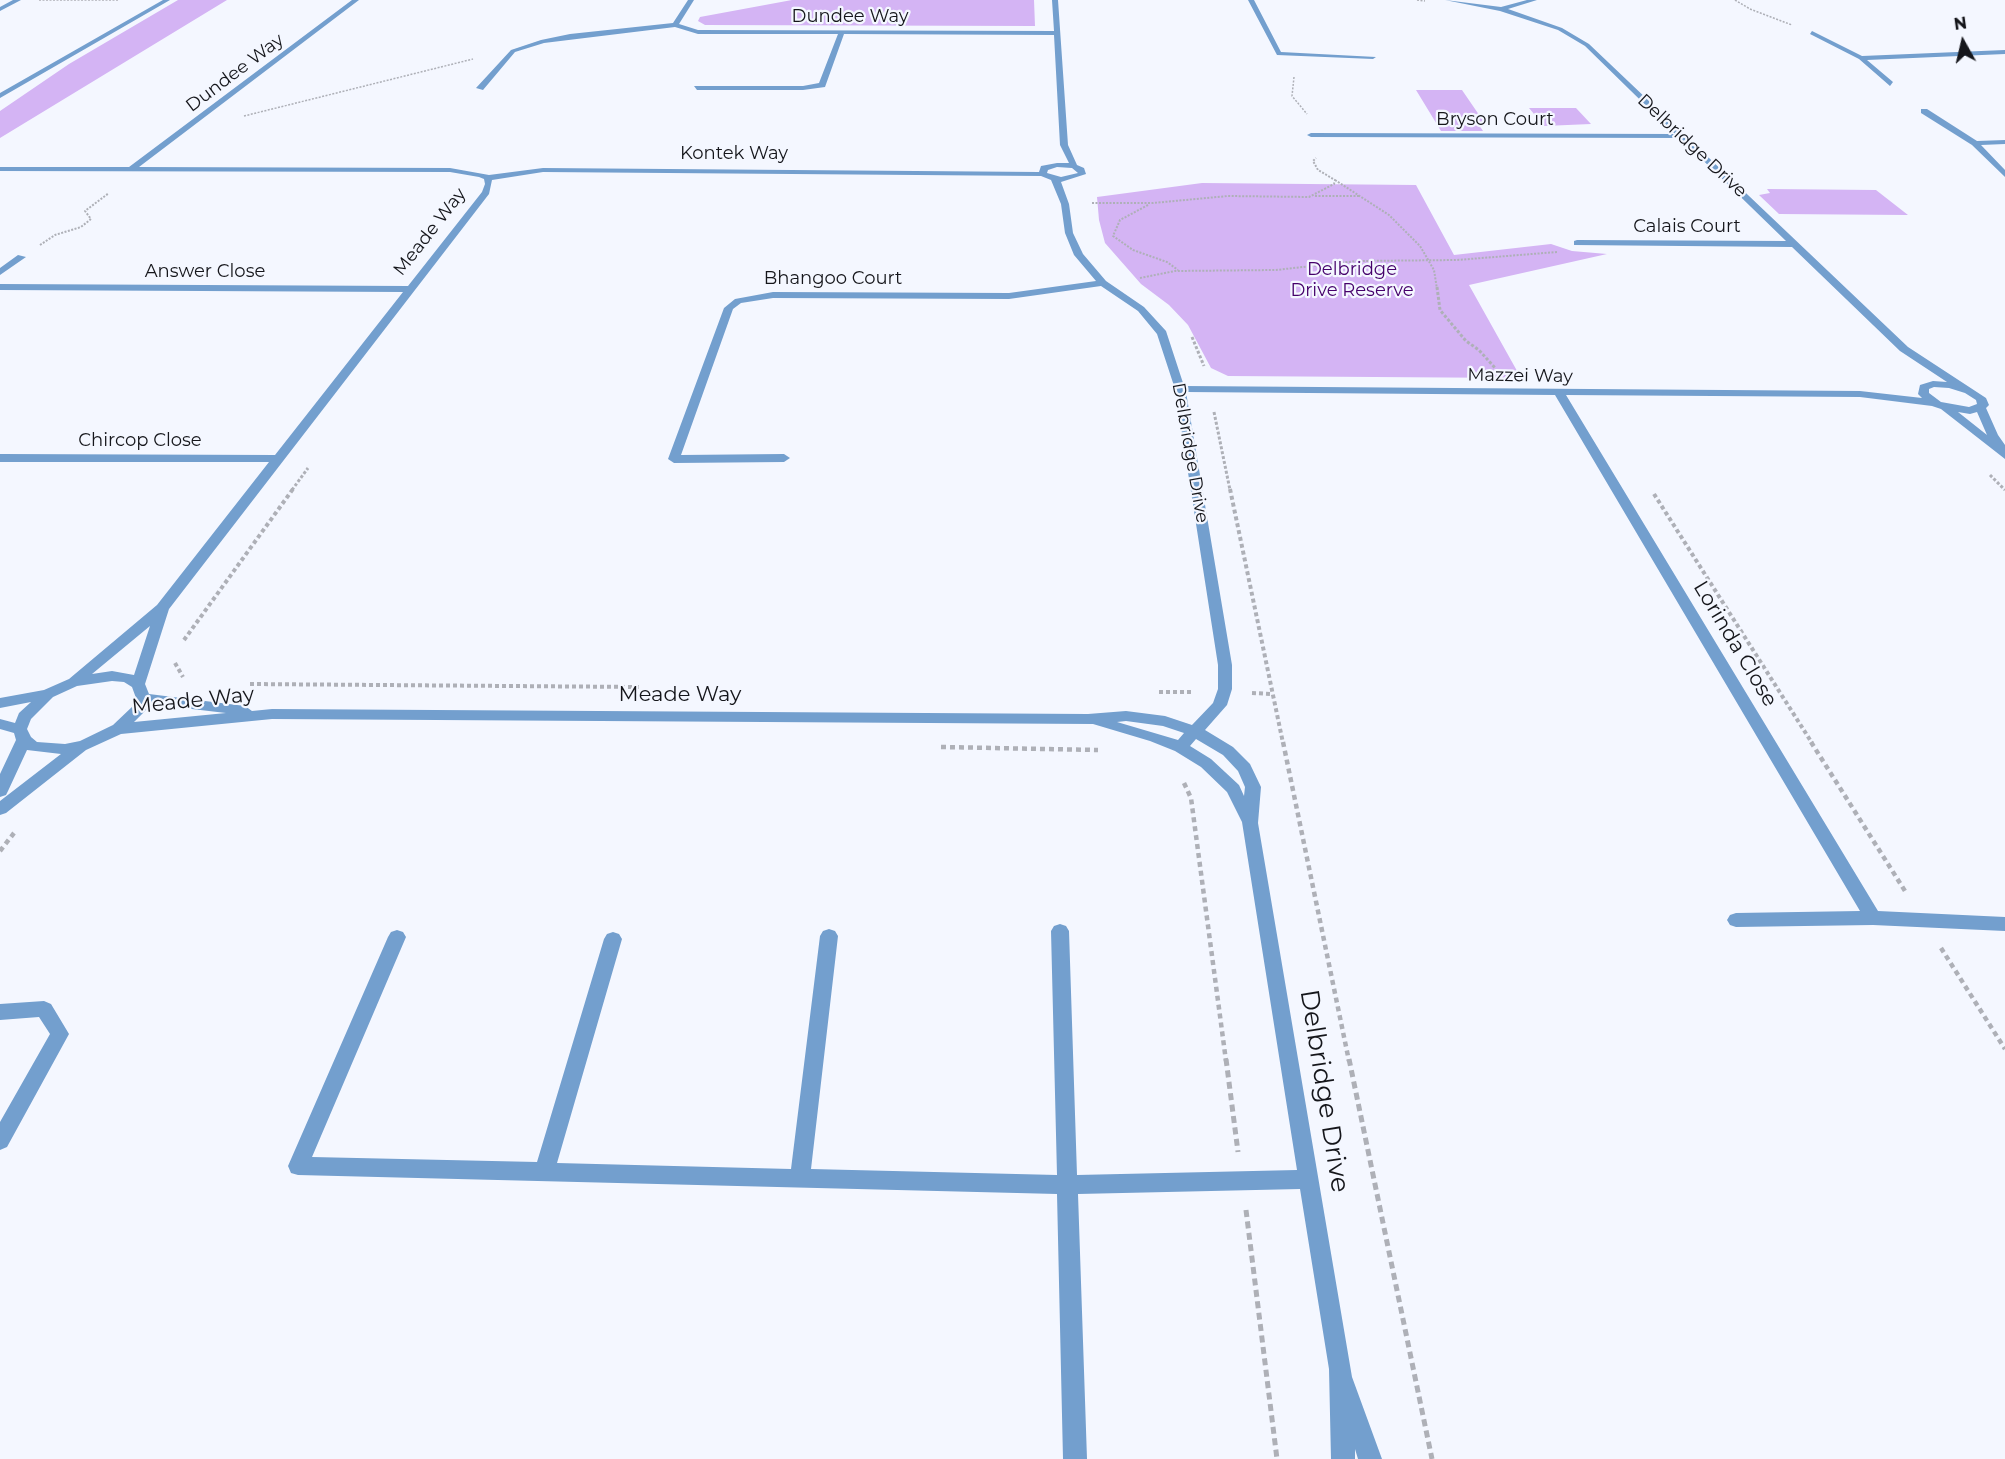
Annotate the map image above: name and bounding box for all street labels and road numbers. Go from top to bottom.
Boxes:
street label: Dundee Way [792,6,908,28]
street label: Dundee Way [182,29,288,117]
street label: Delbridge Drive [1633,90,1751,202]
street label: Bryson Court [1436,109,1554,131]
street label: Kontek Way [680,143,788,165]
street label: Meade Way [389,184,471,280]
street label: Calais Court [1633,216,1741,238]
street label: Answer Close [145,261,265,283]
street label: Bhangoo Court [764,268,902,290]
street label: Mazzei Way [1467,364,1573,388]
street label: Delbridge Drive [1167,381,1213,525]
street label: Chircop Close [78,430,202,452]
street label: Lorinda Close [1688,577,1782,711]
street label: Meade Way [131,682,255,720]
street label: Meade Way [619,682,741,708]
street label: Delbridge Drive [1293,987,1355,1195]

